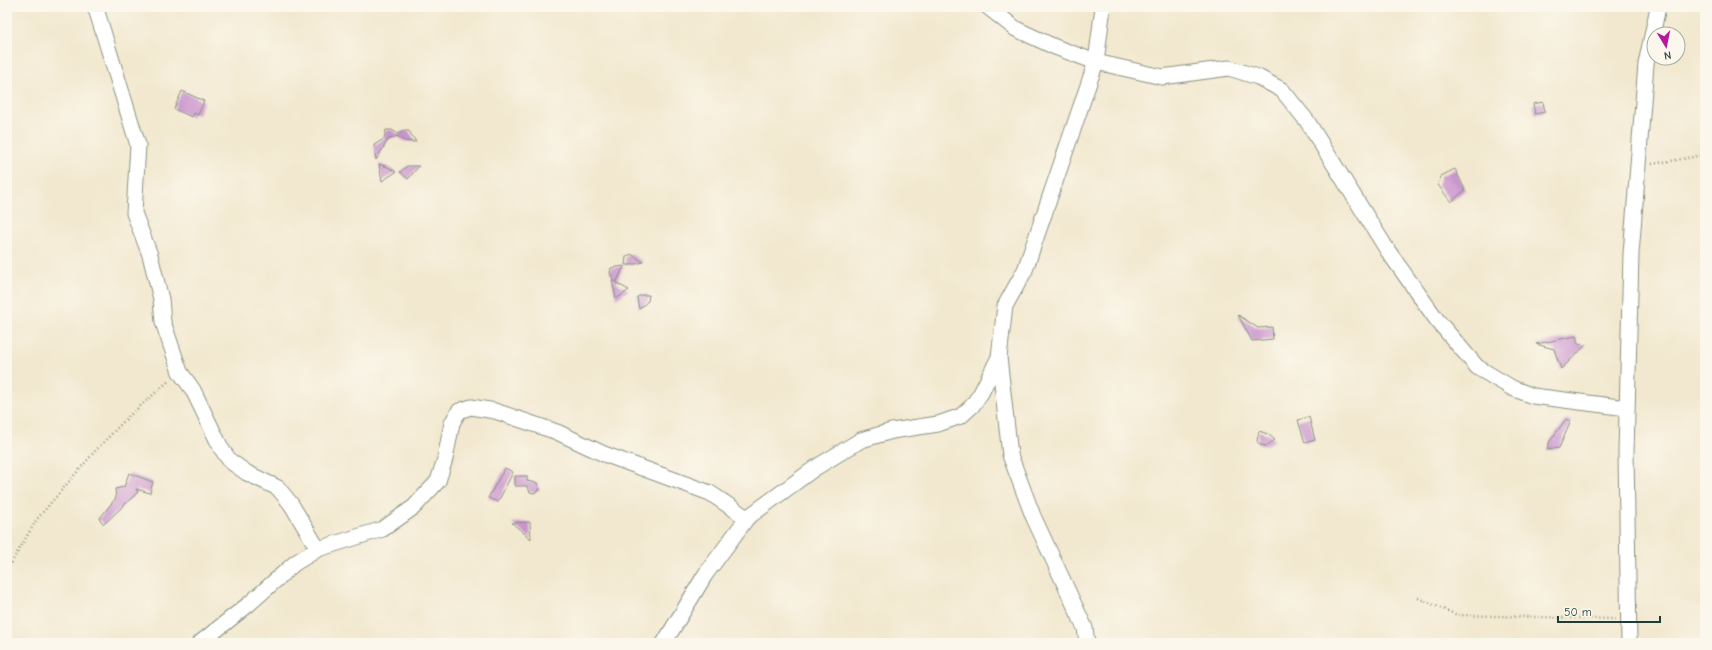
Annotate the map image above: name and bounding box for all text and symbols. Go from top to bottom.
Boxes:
north arrow [1646,26,1686,66]
text: N [1663,48,1672,62]
scale bar [1558,598,1660,624]
text: 50 m [1564,605,1592,619]

